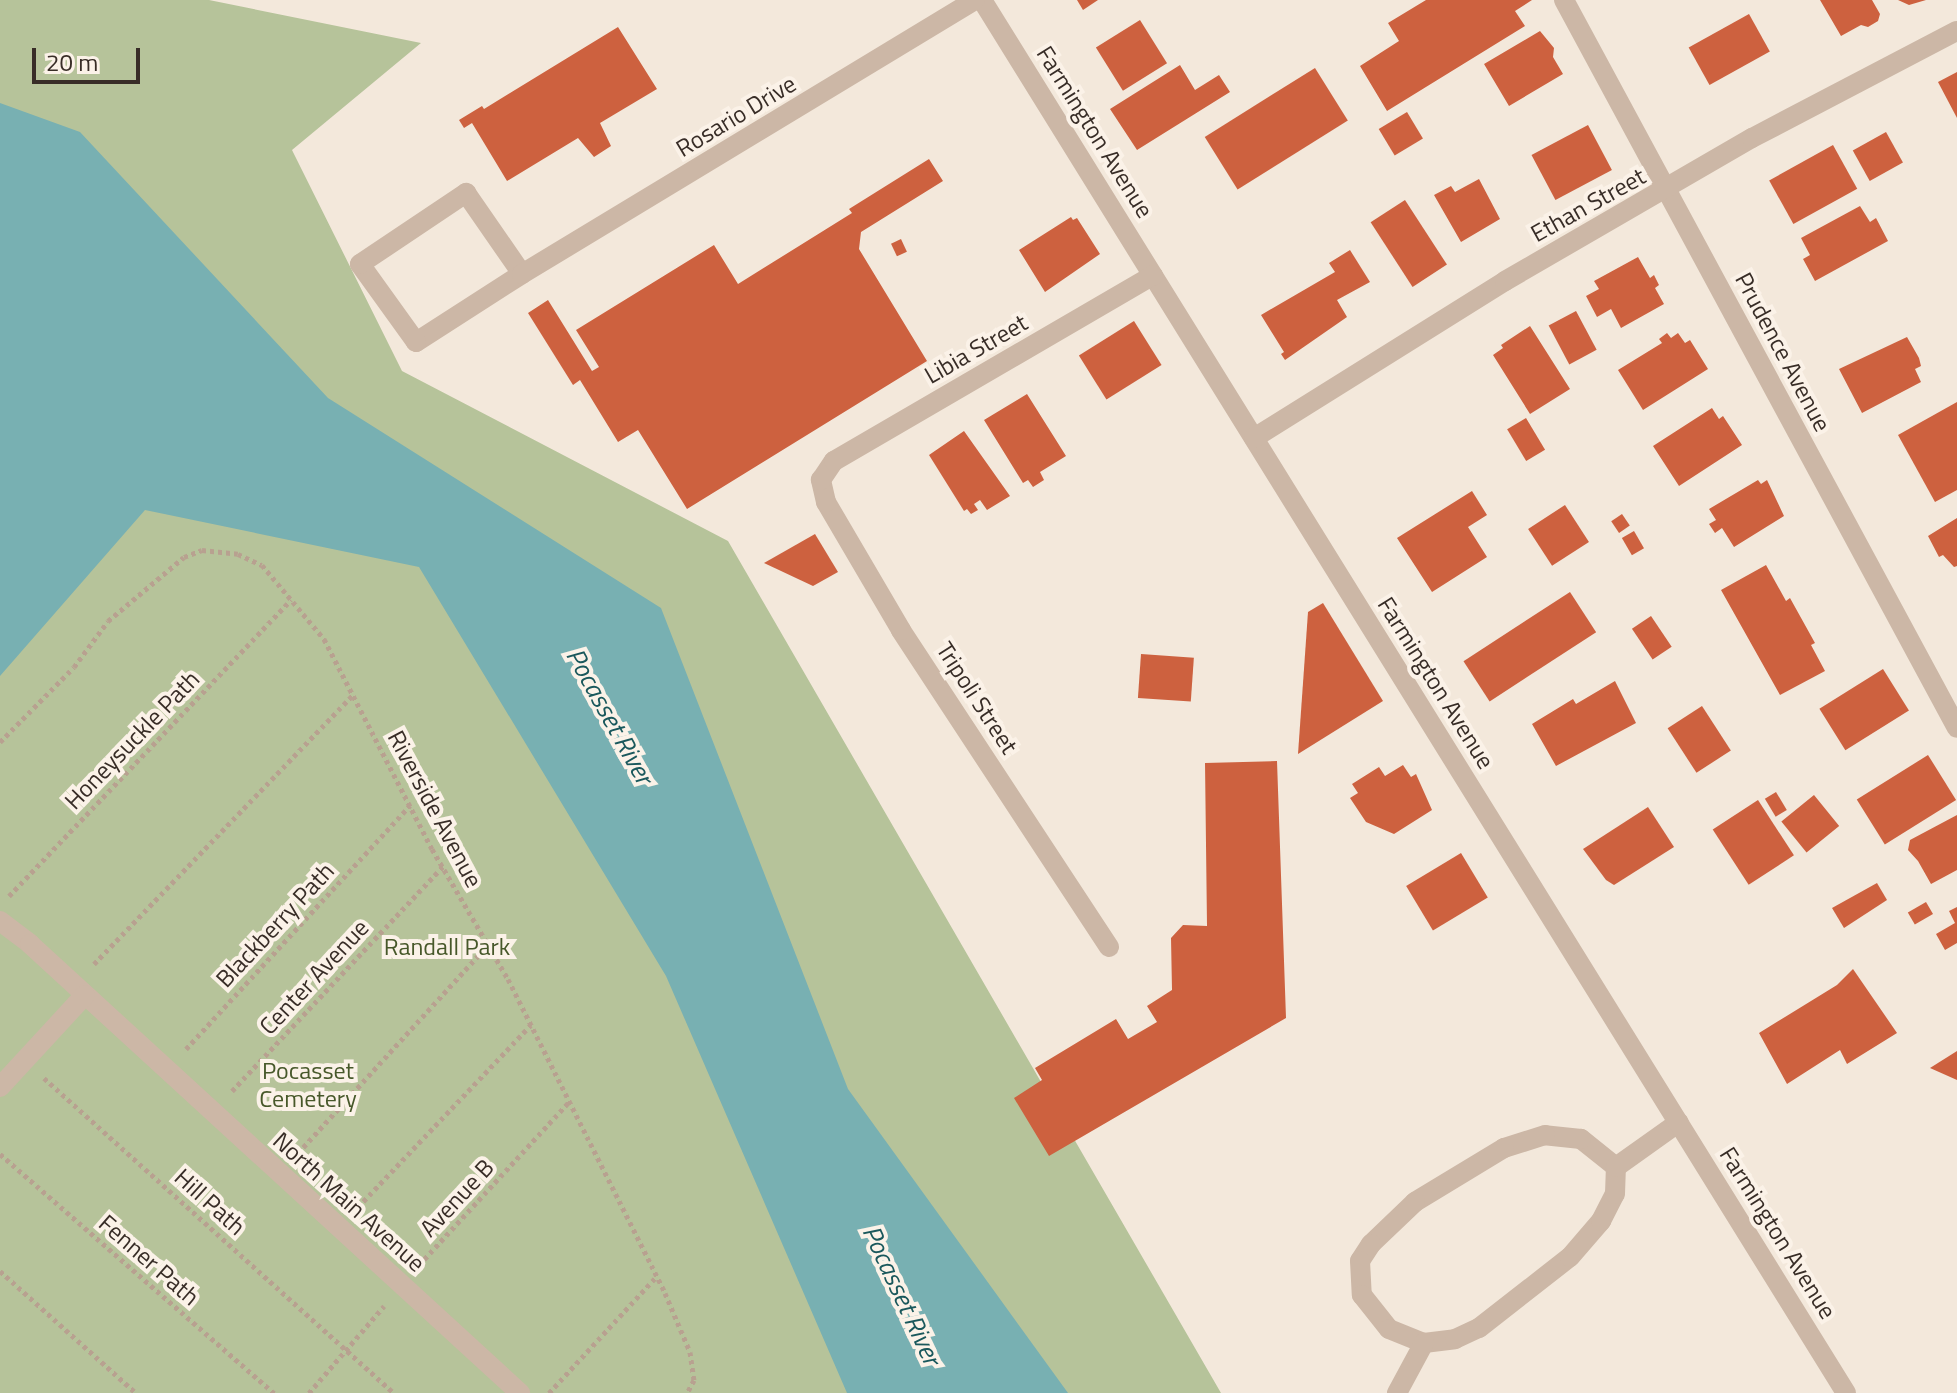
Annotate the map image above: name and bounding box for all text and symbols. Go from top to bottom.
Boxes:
scale bar [36,32,144,82]
street label: Farmington Avenue [1031,41,1159,223]
text: 20 m [46,44,98,80]
street label: Rosario Drive [671,69,801,163]
street label: Ethan Street [1526,162,1650,248]
street label: Prudence Avenue [1729,268,1837,436]
street label: Libia Street [920,308,1032,390]
street label: Farmington Avenue [1372,592,1500,774]
street label: Tripoli Street [930,637,1024,759]
water label: Pocasset River [560,643,660,789]
street label: Honeysuckle Path [59,665,205,815]
street label: Riverside Avenue [382,726,488,892]
street label: Blackberry Path [210,857,340,993]
street label: Center Avenue [253,913,375,1041]
park label: Randall Park [384,933,510,961]
park label: Pocasset Cemetery [259,1057,357,1113]
street label: North Main Avenue [267,1126,431,1278]
street label: Farmington Avenue [1714,1142,1842,1324]
street label: Avenue B [414,1153,500,1243]
street label: Hill Path [169,1163,251,1241]
street label: Fenner Path [93,1209,205,1311]
water label: Pocasset River [856,1220,948,1370]

